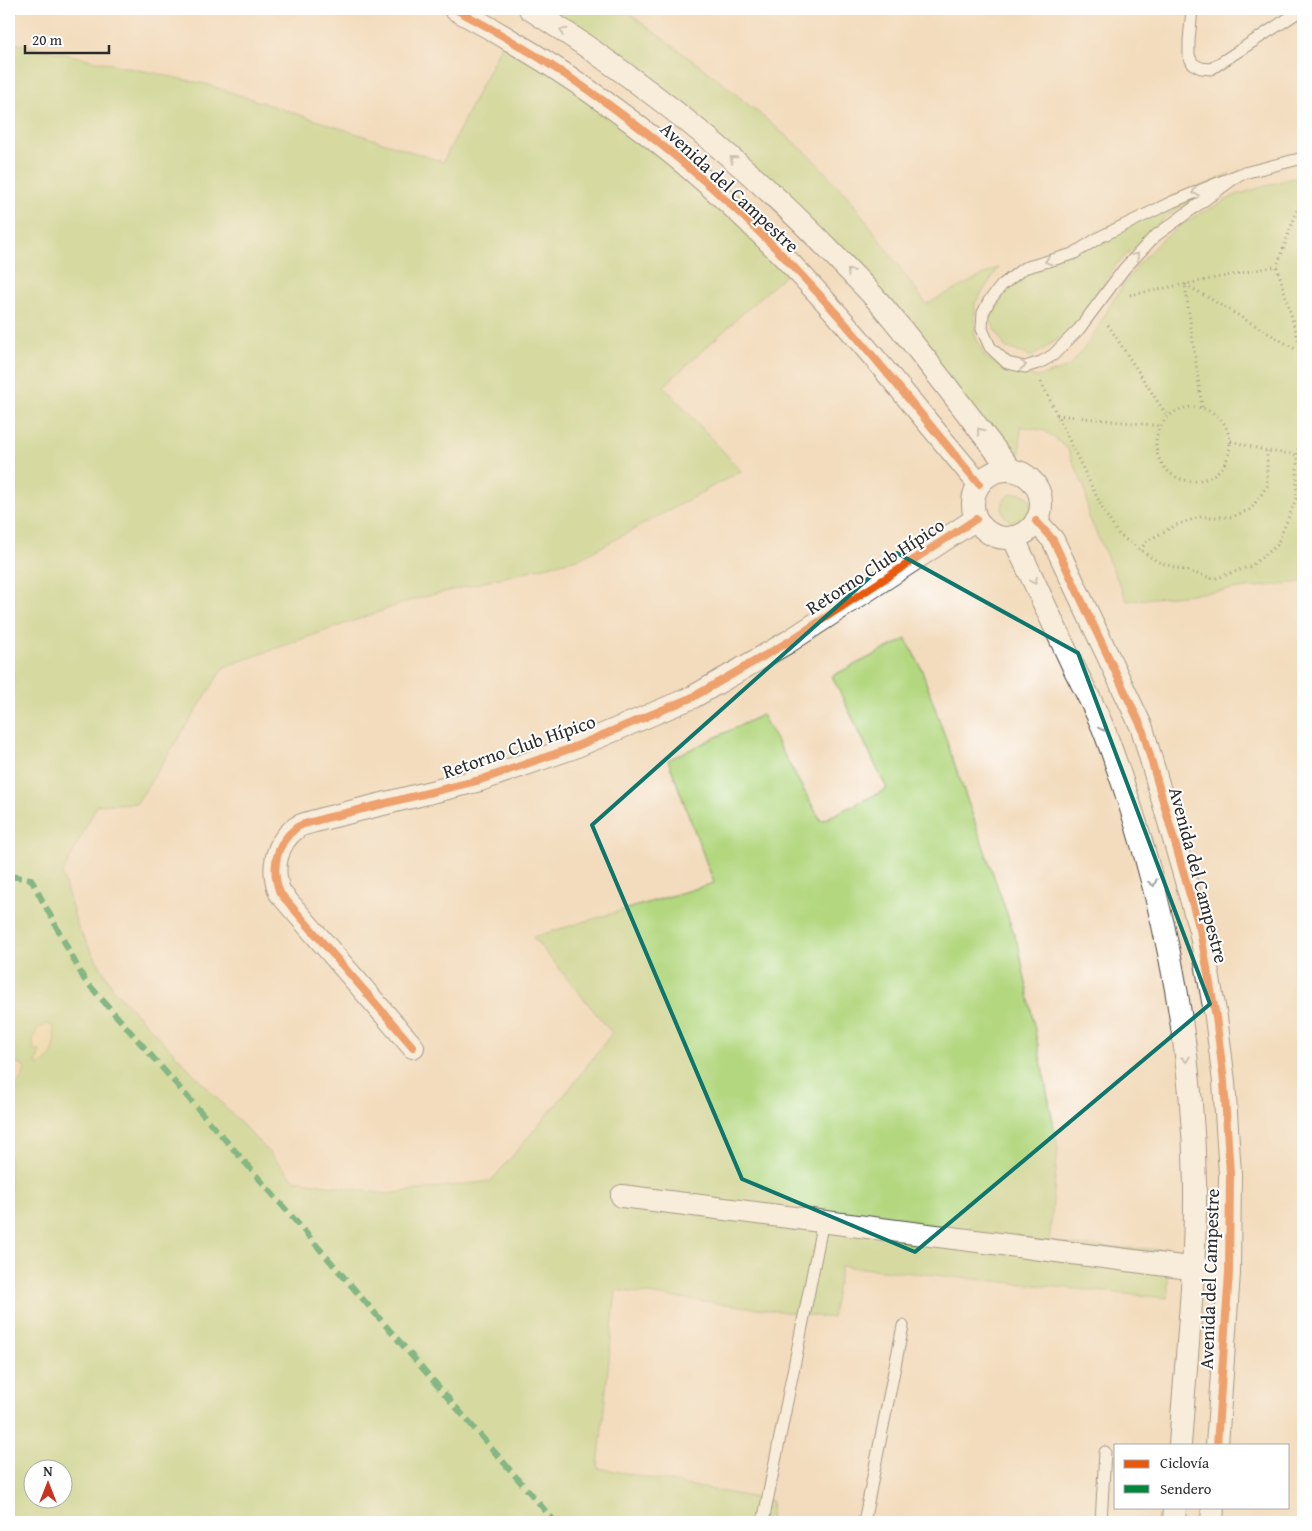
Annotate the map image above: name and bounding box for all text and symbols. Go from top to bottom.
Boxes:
scale bar [25,22,109,54]
one-way arrow [559,27,568,37]
text: 20 m [32,29,63,50]
street label: Avenida del Campestre [654,115,806,259]
one-way arrow [730,156,739,164]
one-way arrow [1191,186,1200,197]
one-way arrow [1130,253,1139,262]
one-way arrow [1045,255,1053,265]
one-way arrow [847,268,856,277]
one-way arrow [1019,360,1027,370]
one-way arrow [977,427,986,437]
street label: Retorno Club Hípico [800,511,950,621]
one-way arrow [1027,576,1038,585]
street label: Retorno Club Hípico [439,707,599,785]
one-way arrow [1096,723,1107,732]
street label: Avenida del Campestre [1162,784,1236,966]
one-way arrow [1147,878,1158,887]
one-way arrow [1181,1056,1192,1064]
street label: Avenida del Campestre [1192,1188,1226,1370]
legend [1114,1444,1290,1508]
text: Ciclovía [1160,1452,1209,1473]
north arrow [22,1458,72,1508]
text: N [43,1461,53,1481]
text: Sendero [1160,1478,1212,1499]

